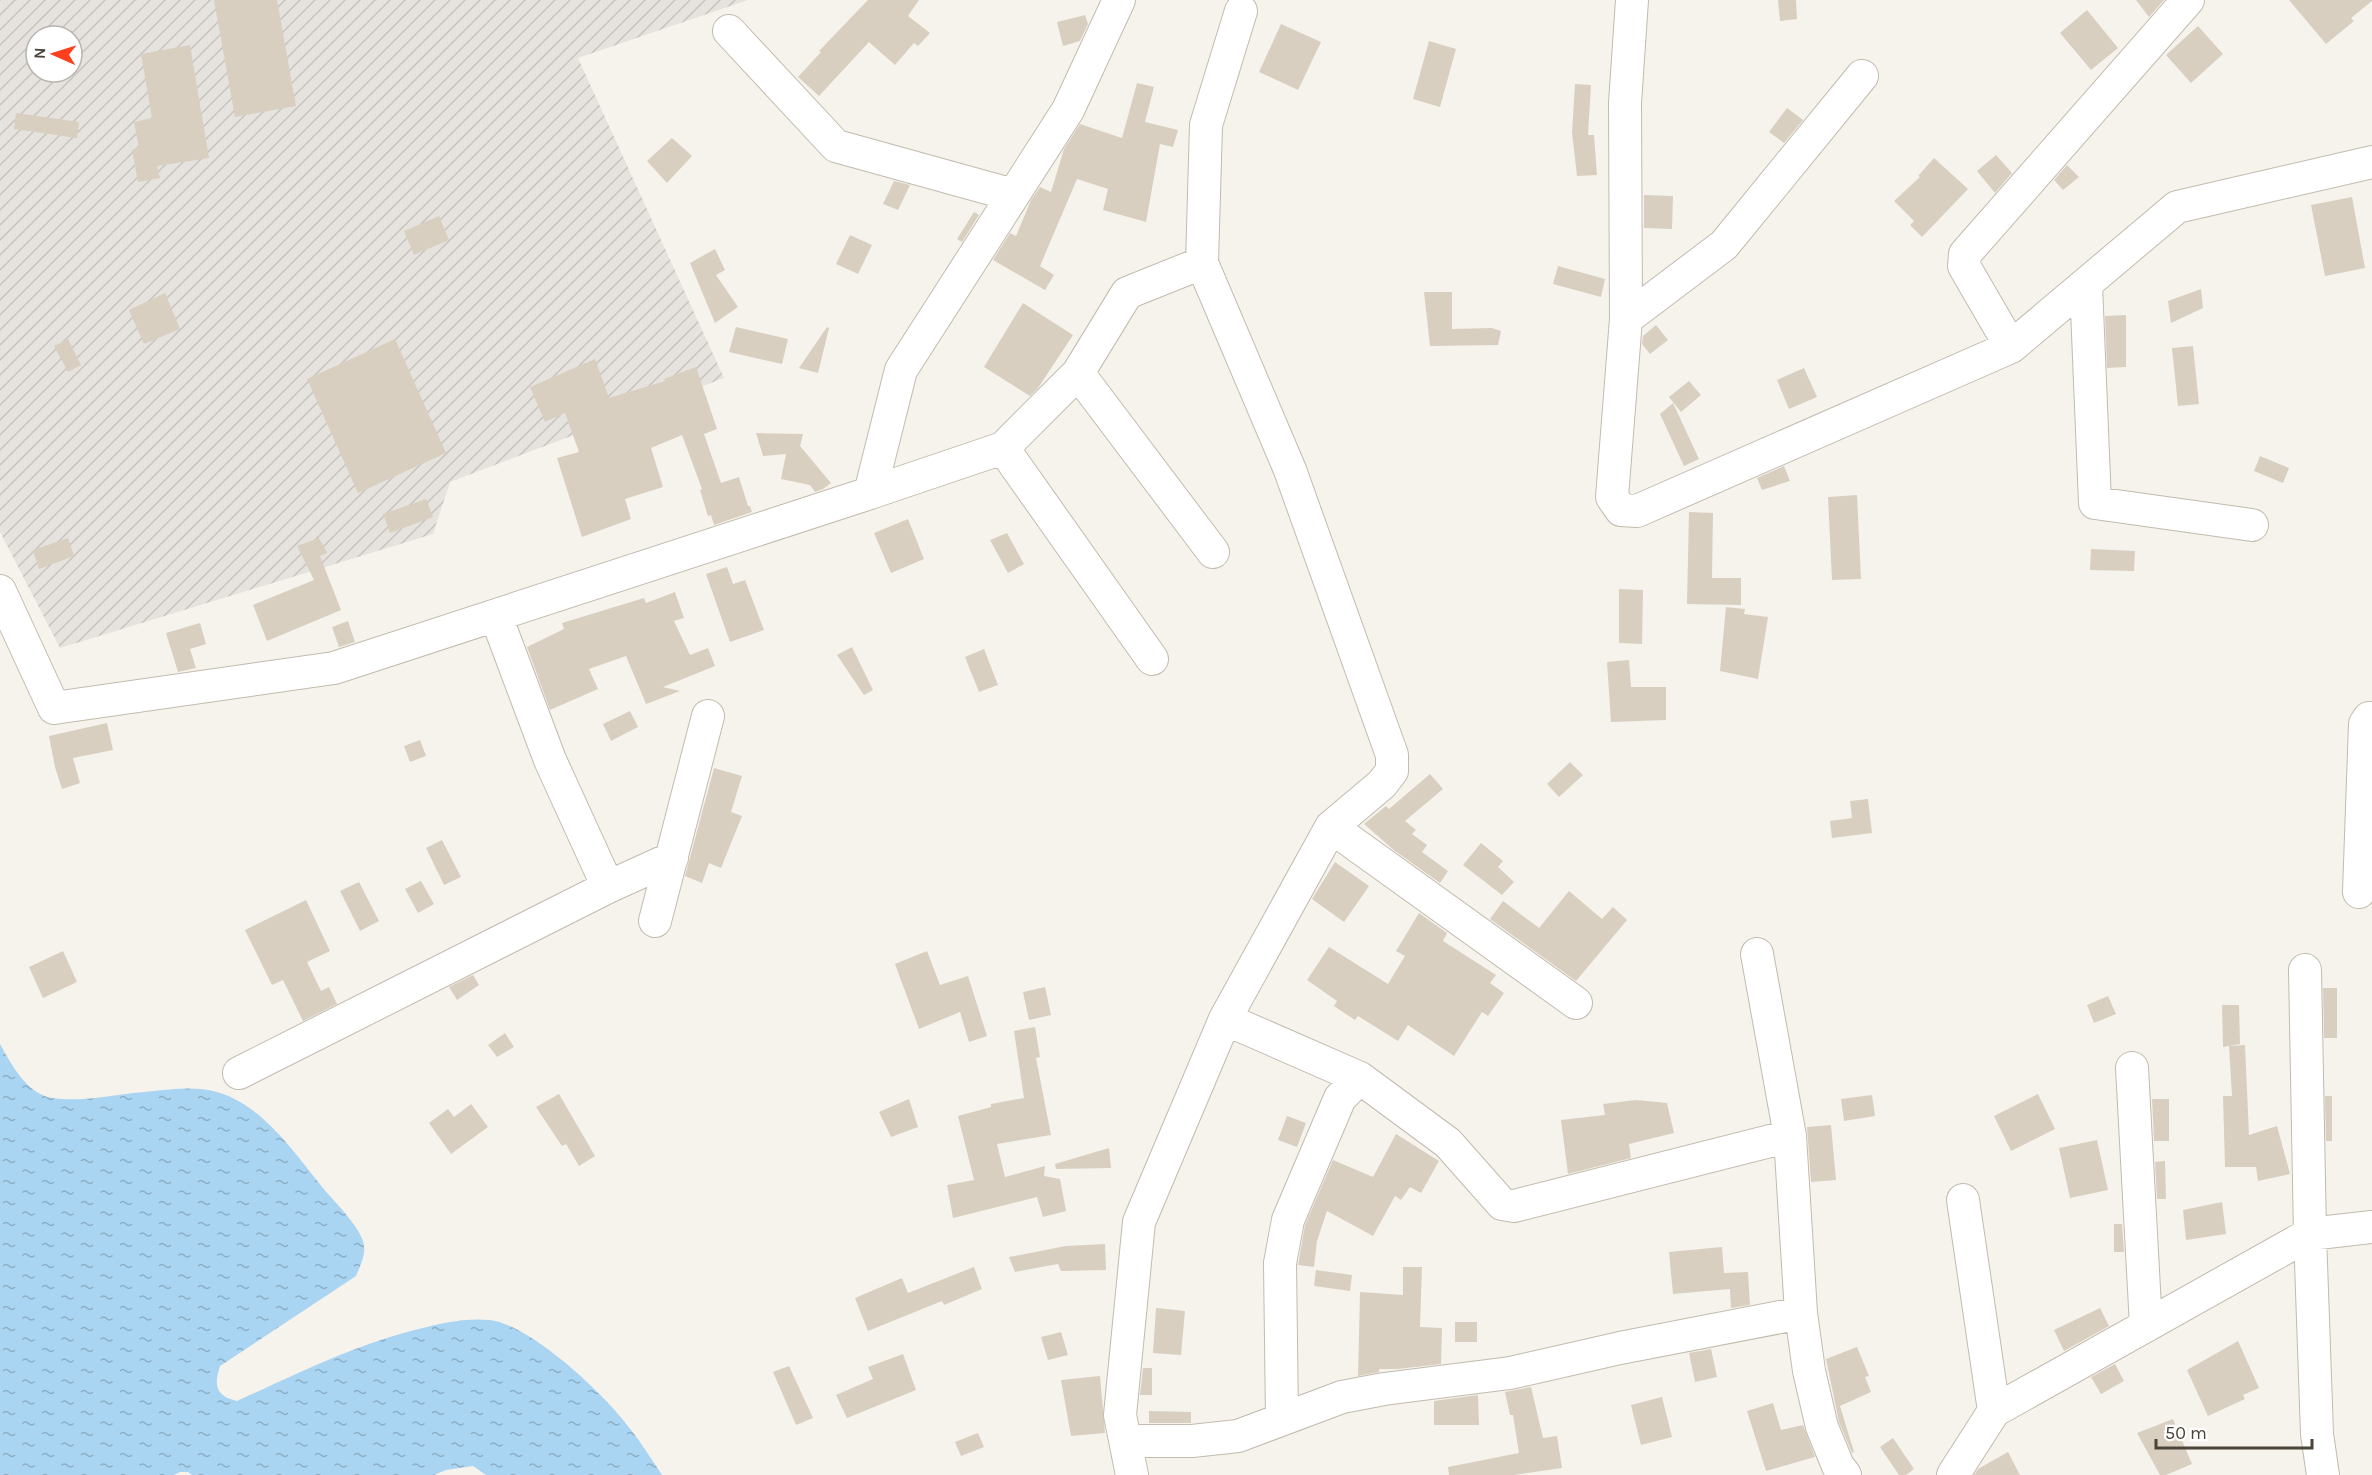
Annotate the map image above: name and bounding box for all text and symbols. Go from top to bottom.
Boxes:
north arrow [24,24,84,84]
text: N [30,47,49,59]
scale bar [2156,1412,2312,1450]
text: 50 m [2165,1422,2207,1444]

